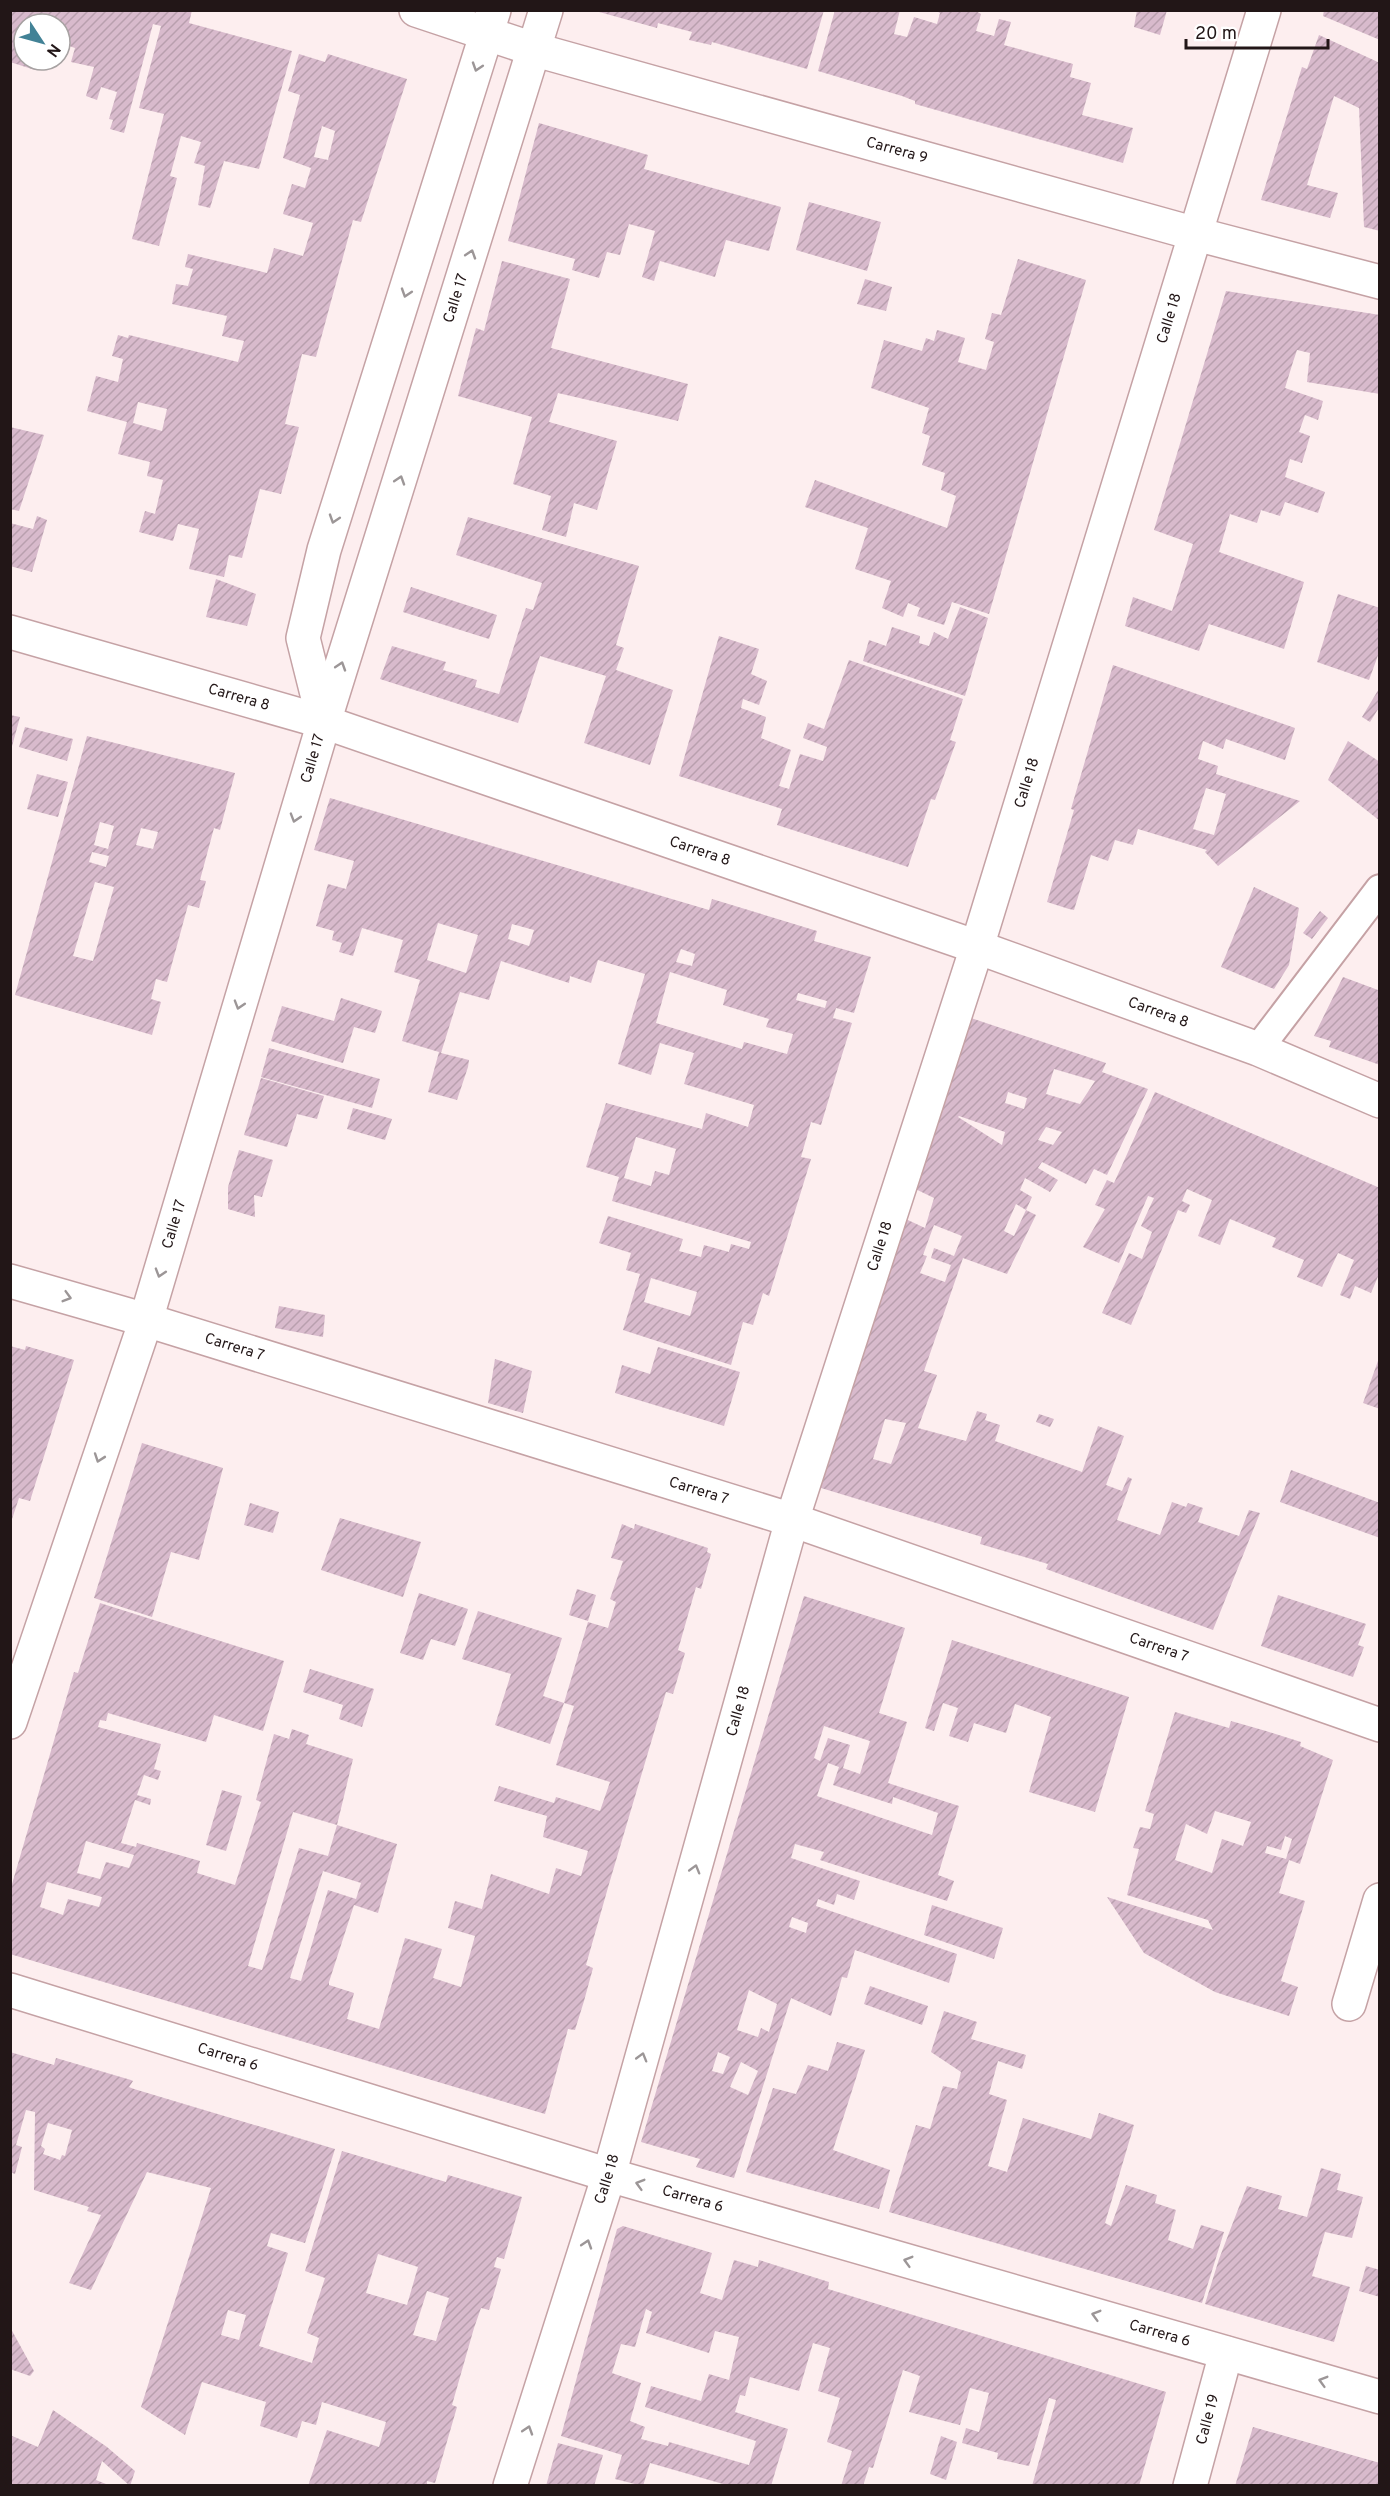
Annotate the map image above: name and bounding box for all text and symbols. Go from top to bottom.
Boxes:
north arrow [12,12,72,72]
scale bar [1186,12,1328,50]
text: 20 m [1195,23,1237,46]
text: N [41,39,64,60]
one-way arrow [472,61,484,72]
street label: Carrera 9 [864,133,930,168]
one-way arrow [464,249,477,260]
street label: Calle 17 [439,271,473,325]
one-way arrow [400,287,413,298]
street label: Calle 18 [1153,291,1186,346]
one-way arrow [393,475,405,486]
one-way arrow [329,513,341,524]
one-way arrow [334,661,346,672]
street label: Carrera 8 [206,680,272,715]
street label: Calle 17 [297,732,329,786]
street label: Calle 18 [1011,756,1044,811]
one-way arrow [290,812,302,823]
street label: Carrera 8 [667,832,733,871]
street label: Carrera 8 [1125,993,1191,1032]
one-way arrow [234,999,246,1010]
street label: Calle 17 [158,1197,191,1251]
street label: Calle 18 [863,1219,897,1274]
one-way arrow [155,1267,167,1277]
one-way arrow [62,1290,72,1303]
street label: Carrera 7 [202,1329,267,1366]
one-way arrow [94,1452,107,1463]
street label: Carrera 7 [666,1473,731,1509]
street label: Carrera 7 [1126,1629,1191,1667]
street label: Calle 18 [722,1684,755,1739]
one-way arrow [688,1864,700,1875]
street label: Carrera 6 [195,2039,261,2076]
one-way arrow [635,2052,647,2063]
street label: Calle 18 [591,2152,624,2207]
one-way arrow [635,2179,646,2191]
street label: Carrera 6 [660,2181,726,2217]
one-way arrow [580,2239,592,2250]
one-way arrow [903,2256,914,2268]
one-way arrow [1091,2310,1101,2322]
street label: Carrera 6 [1127,2316,1193,2351]
one-way arrow [1318,2375,1328,2388]
street label: Calle 19 [1192,2392,1224,2447]
one-way arrow [521,2425,533,2436]

